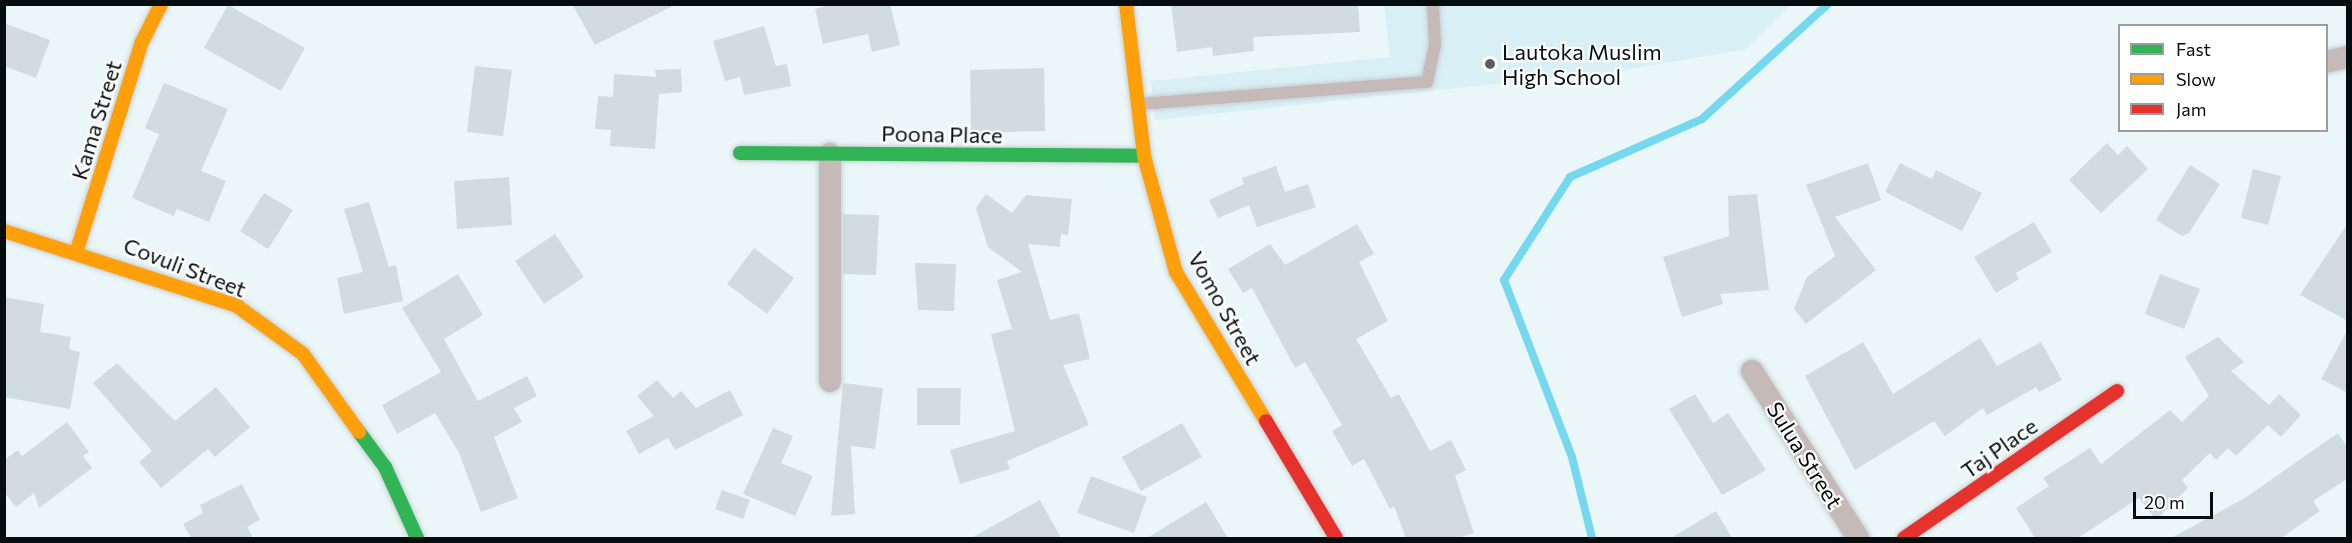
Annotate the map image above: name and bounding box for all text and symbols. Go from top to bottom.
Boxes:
legend [2118,24,2328,132]
place label: Lautoka Muslim High School [1502,38,1662,90]
text: Fast [2176,38,2211,60]
street label: Kama Street [65,57,127,183]
marker: Lautoka Muslim High School [1483,57,1497,71]
text: Slow [2176,68,2216,90]
text: Jam [2176,98,2206,120]
street label: Poona Place [881,120,1003,148]
street label: Covuli Street [120,232,250,302]
street label: Vomo Street [1183,247,1267,369]
street label: Sulua Street [1762,397,1848,513]
street label: Taj Place [1956,412,2042,484]
scale bar [2136,480,2216,518]
text: 20 m [2144,491,2185,513]

